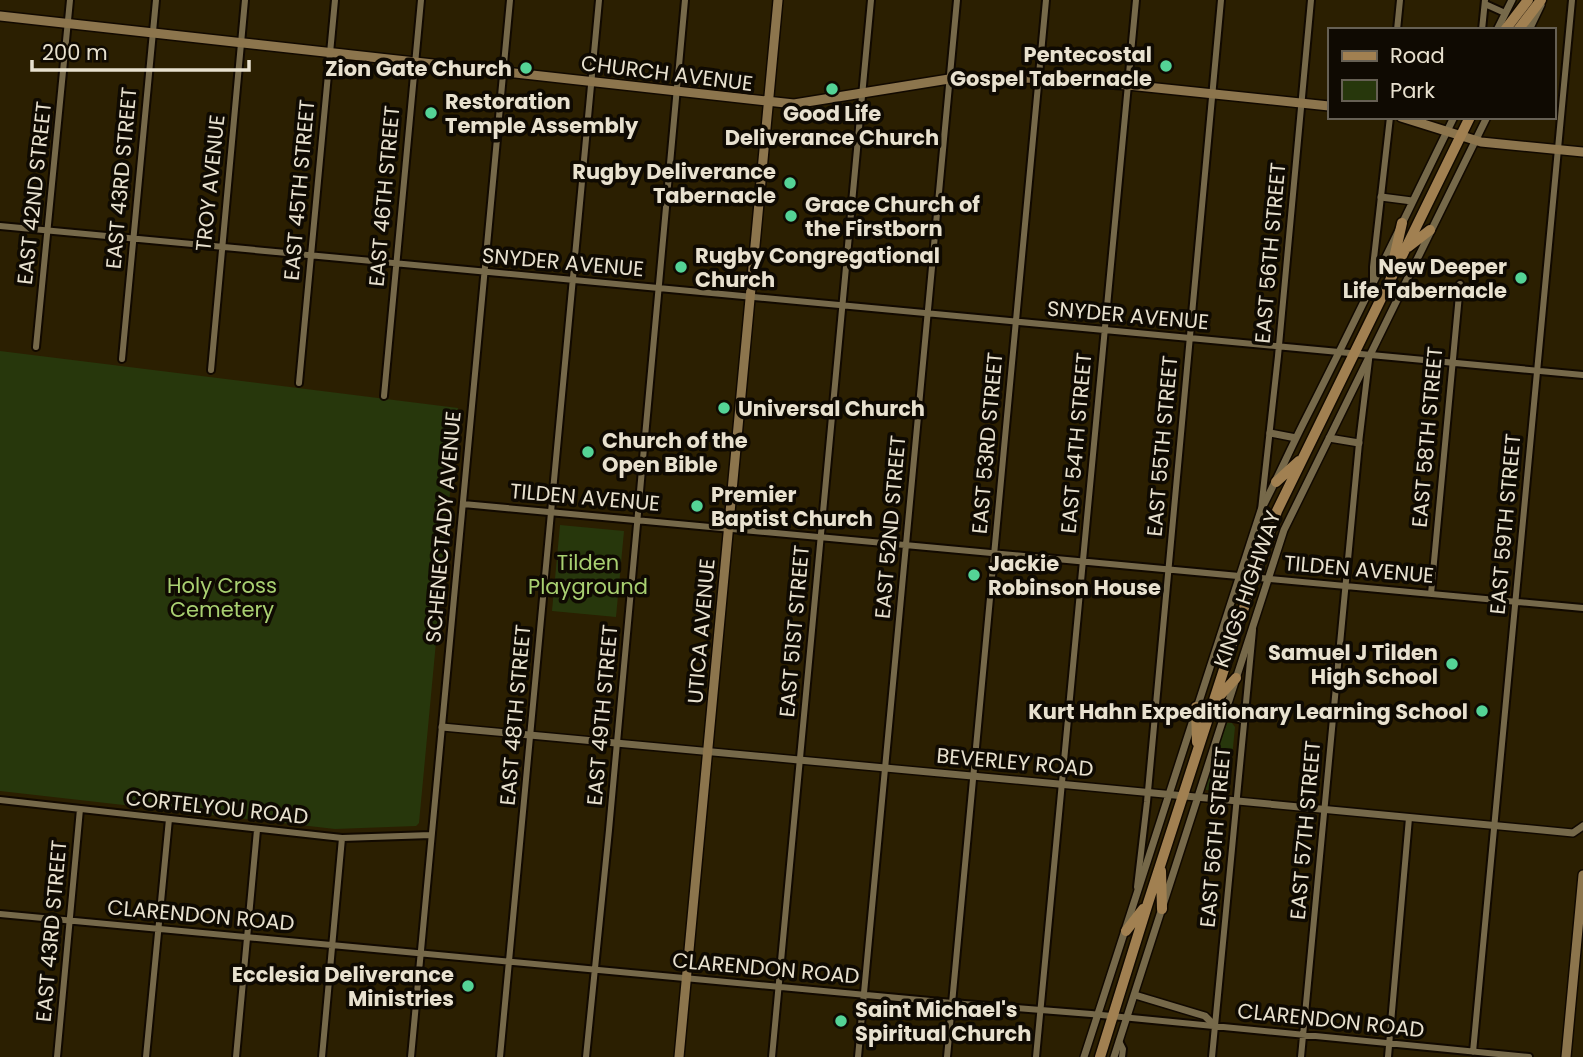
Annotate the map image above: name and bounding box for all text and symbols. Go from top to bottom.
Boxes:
scale bar [32,28,248,72]
legend [1328,28,1555,119]
text: 200 m [42,38,108,67]
place label: Pentecostal Gospel Tabernacle [950,40,1152,93]
text: Road [1390,41,1445,70]
street label: CHURCH AVENUE [579,48,755,98]
place label: Zion Gate Church [325,54,512,83]
marker: Pentecostal Gospel Tabernacle [1158,58,1174,74]
marker: Zion Gate Church [518,60,534,76]
text: Park [1390,76,1435,105]
marker: Good Life Deliverance Church [824,81,840,97]
street label: EAST 43RD STREET [99,86,143,270]
place label: Restoration Temple Assembly [445,87,639,140]
street label: EAST 45TH STREET [277,98,321,282]
place label: Good Life Deliverance Church [725,99,939,152]
street label: EAST 42ND STREET [10,100,58,286]
street label: EAST 46TH STREET [362,104,406,288]
marker: Restoration Temple Assembly [423,105,439,121]
street label: TROY AVENUE [188,113,232,253]
place label: Rugby Deliverance Tabernacle [572,157,776,210]
street label: EAST 56TH STREET [1248,161,1292,345]
marker: Rugby Deliverance Tabernacle [782,175,798,191]
place label: Grace Church of the Firstborn [805,190,980,243]
marker: Grace Church of the Firstborn [783,208,799,224]
street label: SNYDER AVENUE [481,240,645,284]
place label: Rugby Congregational Church [695,241,940,294]
place label: New Deeper Life Tabernacle [1343,252,1507,305]
marker: Rugby Congregational Church [673,259,689,275]
marker: New Deeper Life Tabernacle [1513,270,1529,286]
street label: SNYDER AVENUE [1046,293,1210,337]
street label: EAST 58TH STREET [1405,345,1449,529]
street label: EAST 53RD STREET [965,351,1009,535]
street label: EAST 54TH STREET [1054,351,1098,535]
street label: EAST 55TH STREET [1140,354,1184,538]
place label: Universal Church [738,394,925,423]
marker: Universal Church [716,400,732,416]
street label: SCHENECTADY AVENUE [418,410,468,644]
place label: Church of the Open Bible [602,426,748,479]
street label: EAST 59TH STREET [1483,432,1527,616]
street label: EAST 52ND STREET [868,434,912,620]
marker: Church of the Open Bible [580,444,596,460]
street label: TILDEN AVENUE [509,476,661,518]
place label: Premier Baptist Church [711,480,873,533]
marker: Premier Baptist Church [689,498,705,514]
street label: KINGS HIGHWAY [1207,507,1287,671]
street label: EAST 51ST STREET [772,544,816,718]
park label: Tilden Playground [528,548,648,601]
street label: TILDEN AVENUE [1283,548,1435,590]
place label: Jackie Robinson House [988,549,1161,602]
street label: UTICA AVENUE [680,557,722,705]
marker: Jackie Robinson House [966,567,982,583]
park label: Holy Cross Cemetery [167,571,277,624]
street label: EAST 48TH STREET [493,623,537,807]
street label: EAST 49TH STREET [580,623,624,807]
place label: Samuel J Tilden High School [1268,638,1438,691]
marker: Samuel J Tilden High School [1444,656,1460,672]
place label: Kurt Hahn Expeditionary Learning School [1028,697,1468,726]
marker: Kurt Hahn Expeditionary Learning School [1474,703,1490,719]
street label: EAST 57TH STREET [1283,739,1327,921]
street label: BEVERLEY ROAD [935,741,1095,783]
street label: EAST 56TH STREET [1193,745,1237,929]
street label: CORTELYOU ROAD [124,783,310,831]
street label: EAST 43RD STREET [29,839,73,1023]
street label: CLARENDON ROAD [106,892,296,938]
street label: CLARENDON ROAD [671,945,861,991]
place label: Ecclesia Deliverance Ministries [232,960,454,1013]
marker: Ecclesia Deliverance Ministries [460,978,476,994]
place label: Saint Michael's Spiritual Church [855,995,1031,1048]
street label: CLARENDON ROAD [1236,996,1426,1044]
marker: Saint Michael's Spiritual Church [833,1013,849,1029]

